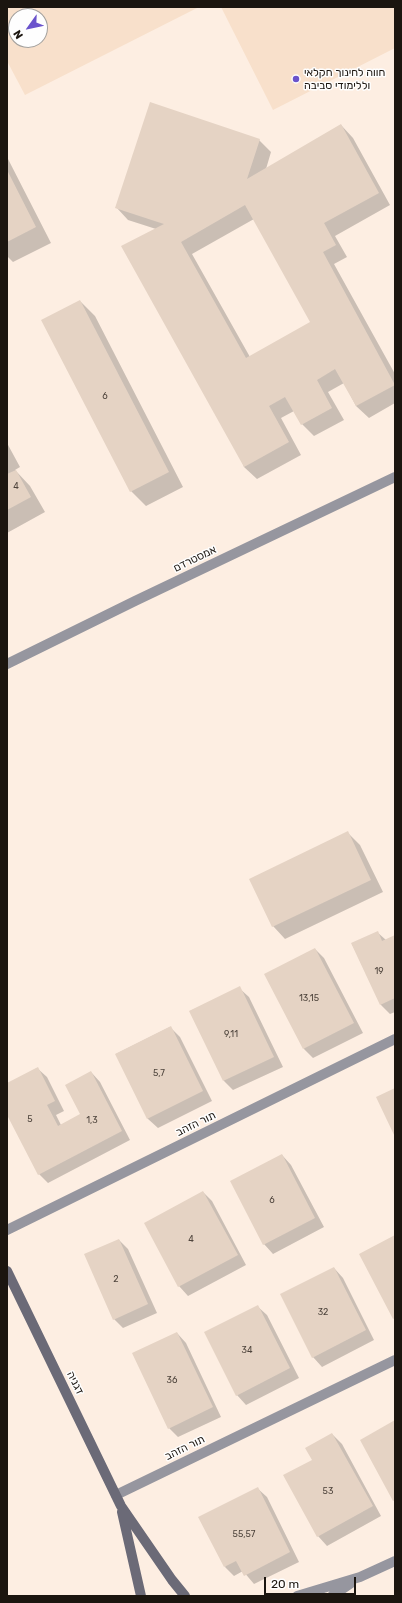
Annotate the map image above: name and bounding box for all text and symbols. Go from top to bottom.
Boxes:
north arrow [8,8,48,48]
text: N [11,27,26,41]
place label: חווה לחינוך חקלאי וללימודי סביבה [304,66,385,92]
marker: חווה לחינוך חקלאי וללימודי סביבה [291,74,301,84]
house number: 6 [102,391,108,401]
house number: 4 [13,481,19,491]
street label: אמסטרדם [172,543,218,575]
house number: 19 [374,966,384,976]
house number: 13,15 [299,993,319,1003]
house number: 9,11 [224,1029,238,1039]
house number: 5,7 [153,1068,165,1078]
street label: תור הזהב [174,1109,218,1139]
house number: 5 [27,1114,33,1124]
house number: 1,3 [86,1115,98,1125]
house number: 6 [269,1195,275,1205]
house number: 4 [188,1234,194,1244]
house number: 2 [113,1274,119,1284]
house number: 32 [318,1307,328,1317]
house number: 34 [242,1345,252,1355]
street label: דגניה [64,1369,86,1397]
house number: 36 [167,1375,177,1385]
street label: תור הזהב [163,1433,207,1463]
house number: 53 [323,1486,333,1496]
house number: 55,57 [233,1529,255,1539]
scale bar [266,1569,358,1595]
text: 20 m [271,1577,299,1591]

